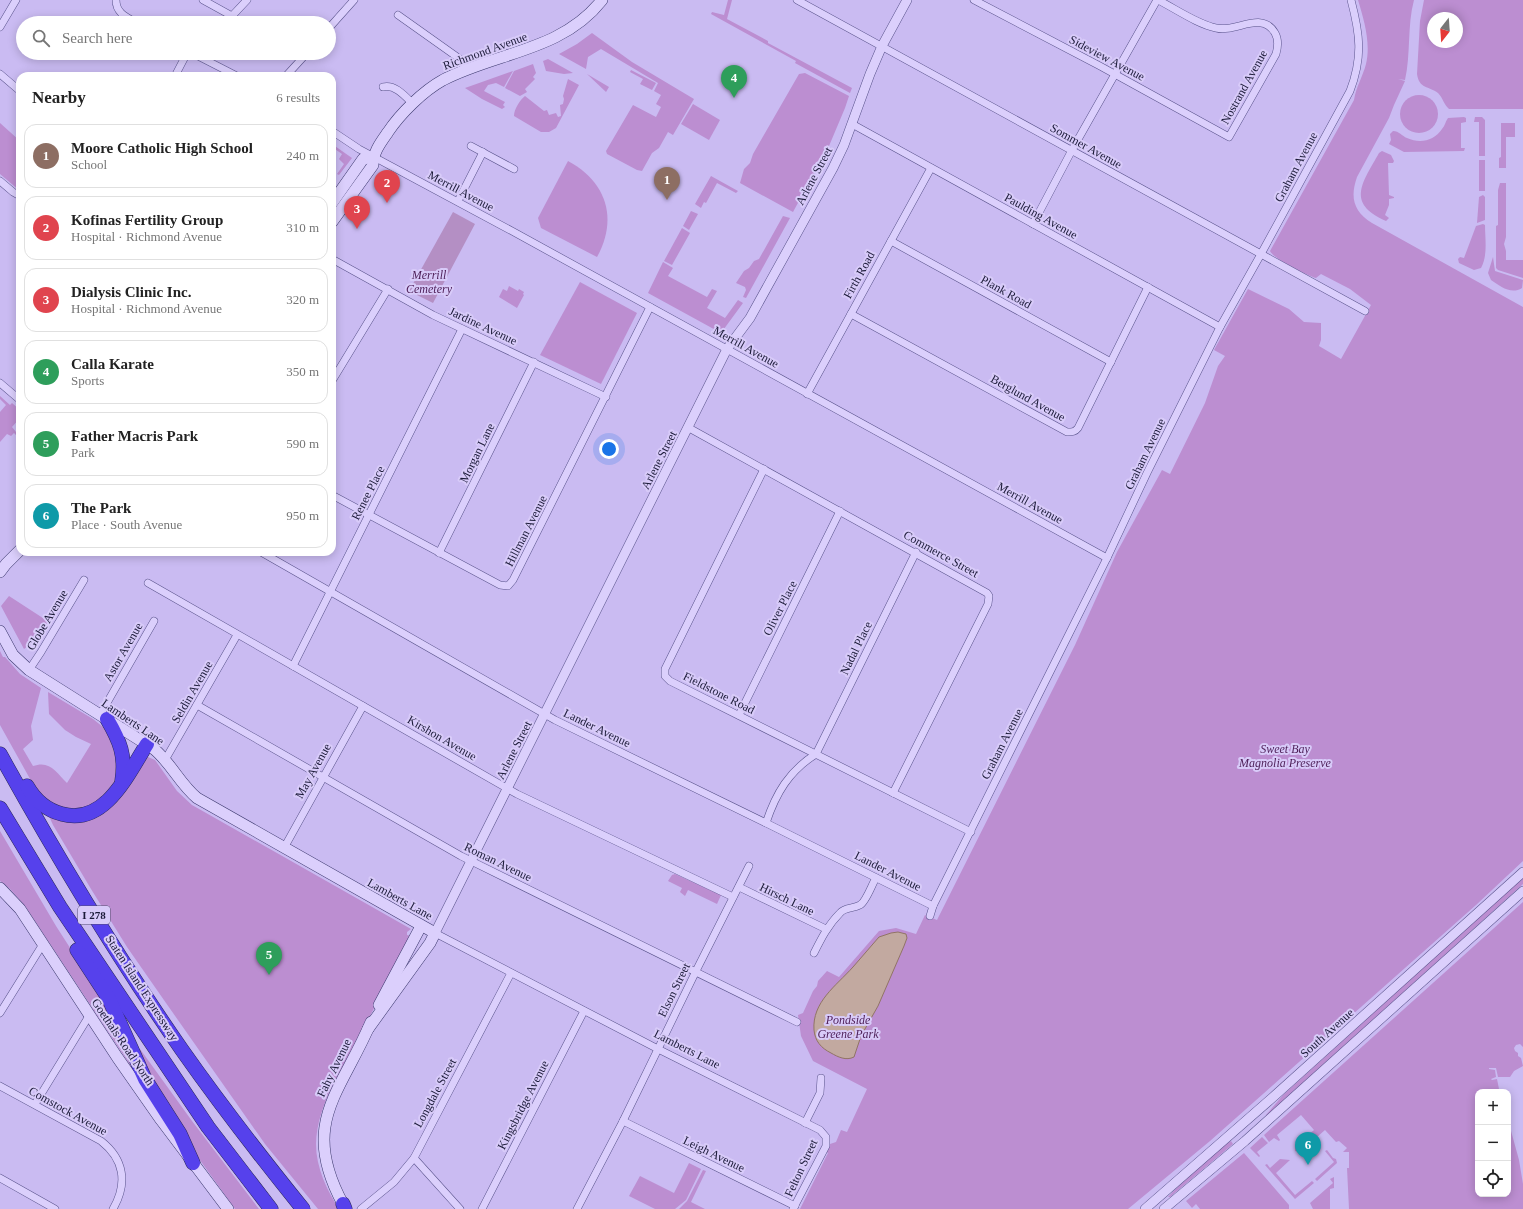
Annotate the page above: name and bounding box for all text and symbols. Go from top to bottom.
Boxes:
north arrow [1427,12,1463,48]
search box [16,16,336,60]
icon: search [30,27,52,49]
street label: Richmond Avenue [441,29,529,73]
text: Search here [62,30,132,46]
street label: Sideview Avenue [1067,32,1147,84]
street label: Nostrand Avenue [1218,47,1270,127]
pin: 4 [721,65,747,98]
text: Nearby [32,88,86,107]
text: 6 results [276,90,320,105]
street label: Sommer Avenue [1048,121,1124,171]
street label: Graham Avenue [1272,130,1320,204]
text: Moore Catholic High School [71,140,253,156]
street label: Arlene Street [793,144,835,207]
text: 1 [43,148,49,163]
text: 240 m [286,148,319,163]
text: School [71,157,107,172]
pin: 1 [654,167,680,200]
street label: Merrill Avenue [426,168,496,214]
pin: 2 [374,170,400,203]
street label: Paulding Avenue [1002,190,1080,242]
pin: 3 [344,196,370,229]
text: Kofinas Fertility Group [71,212,223,228]
text: 2 [43,220,49,235]
text: 310 m [286,220,319,235]
text: Hospital · Richmond Avenue [71,229,222,244]
street label: Firth Road [840,249,878,301]
park label: Merrill Cemetery [406,268,453,296]
street label: Plank Road [978,272,1034,312]
text: Dialysis Clinic Inc. [71,284,191,300]
text: 3 [43,292,49,307]
text: 320 m [286,292,319,307]
text: Hospital · Richmond Avenue [71,301,222,316]
street label: Jardine Avenue [447,304,519,348]
street label: Merrill Avenue [711,323,781,371]
text: Calla Karate [71,356,154,372]
text: 4 [43,364,49,379]
text: 350 m [286,364,319,379]
street label: Berglund Avenue [988,372,1068,424]
text: Sports [71,373,104,388]
street label: Graham Avenue [1122,416,1168,492]
street label: Morgan Lane [457,421,497,485]
text: Father Macris Park [71,428,198,444]
street label: Arlene Street [638,428,680,492]
text: 5 [43,436,49,451]
text: 590 m [286,436,319,451]
your location [599,439,619,459]
text: Park [71,445,95,460]
street label: Renee Place [348,464,388,522]
street label: Merrill Avenue [995,479,1065,527]
street label: Hillman Avenue [502,493,550,569]
text: The Park [71,500,131,516]
text: 6 [43,508,49,523]
text: 950 m [286,508,319,523]
text: Place · South Avenue [71,517,182,532]
street label: Commerce Street [901,528,982,581]
street label: Oliver Place [760,578,800,638]
street label: Globe Avenue [23,587,71,653]
street label: Nadal Place [837,619,875,677]
street label: Astor Avenue [101,620,145,684]
street label: Seldin Avenue [169,658,215,726]
street label: Fieldstone Road [681,669,757,717]
street label: Lamberts Lane [99,696,167,748]
street label: Lander Avenue [561,706,633,750]
street label: Graham Avenue [978,706,1026,782]
street label: Kirshon Avenue [405,713,479,763]
street label: Arlene Street [493,718,535,782]
street label: May Avenue [292,741,334,801]
park label: Sweet Bay Magnolia Preserve [1238,742,1332,770]
street label: Roman Avenue [462,840,534,884]
street label: Lander Avenue [852,848,924,894]
street label: Lamberts Lane [365,875,435,923]
street label: Hirsch Lane [757,880,817,918]
road number: I 278 [78,906,110,924]
street label: Staten Island Expressway [103,932,181,1044]
pin: 5 [256,942,282,975]
street label: Elson Street [655,960,693,1019]
street label: Goethals Road North [89,996,157,1088]
street label: South Avenue [1298,1005,1356,1061]
park label: Pondside Greene Park [817,1013,879,1041]
street label: Lamberts Lane [652,1026,722,1072]
street label: Fahy Avenue [314,1037,354,1099]
street label: Longdale Street [411,1055,459,1130]
street label: Kingsbridge Avenue [494,1058,552,1152]
street label: Comstock Avenue [26,1084,110,1138]
map controls [1475,1089,1511,1197]
button: + [1475,1089,1511,1125]
button: − [1475,1125,1511,1161]
pin: 6 [1295,1132,1321,1165]
street label: Leigh Avenue [681,1133,747,1175]
street label: Felton Street [782,1137,821,1199]
button: locate [1475,1161,1511,1197]

